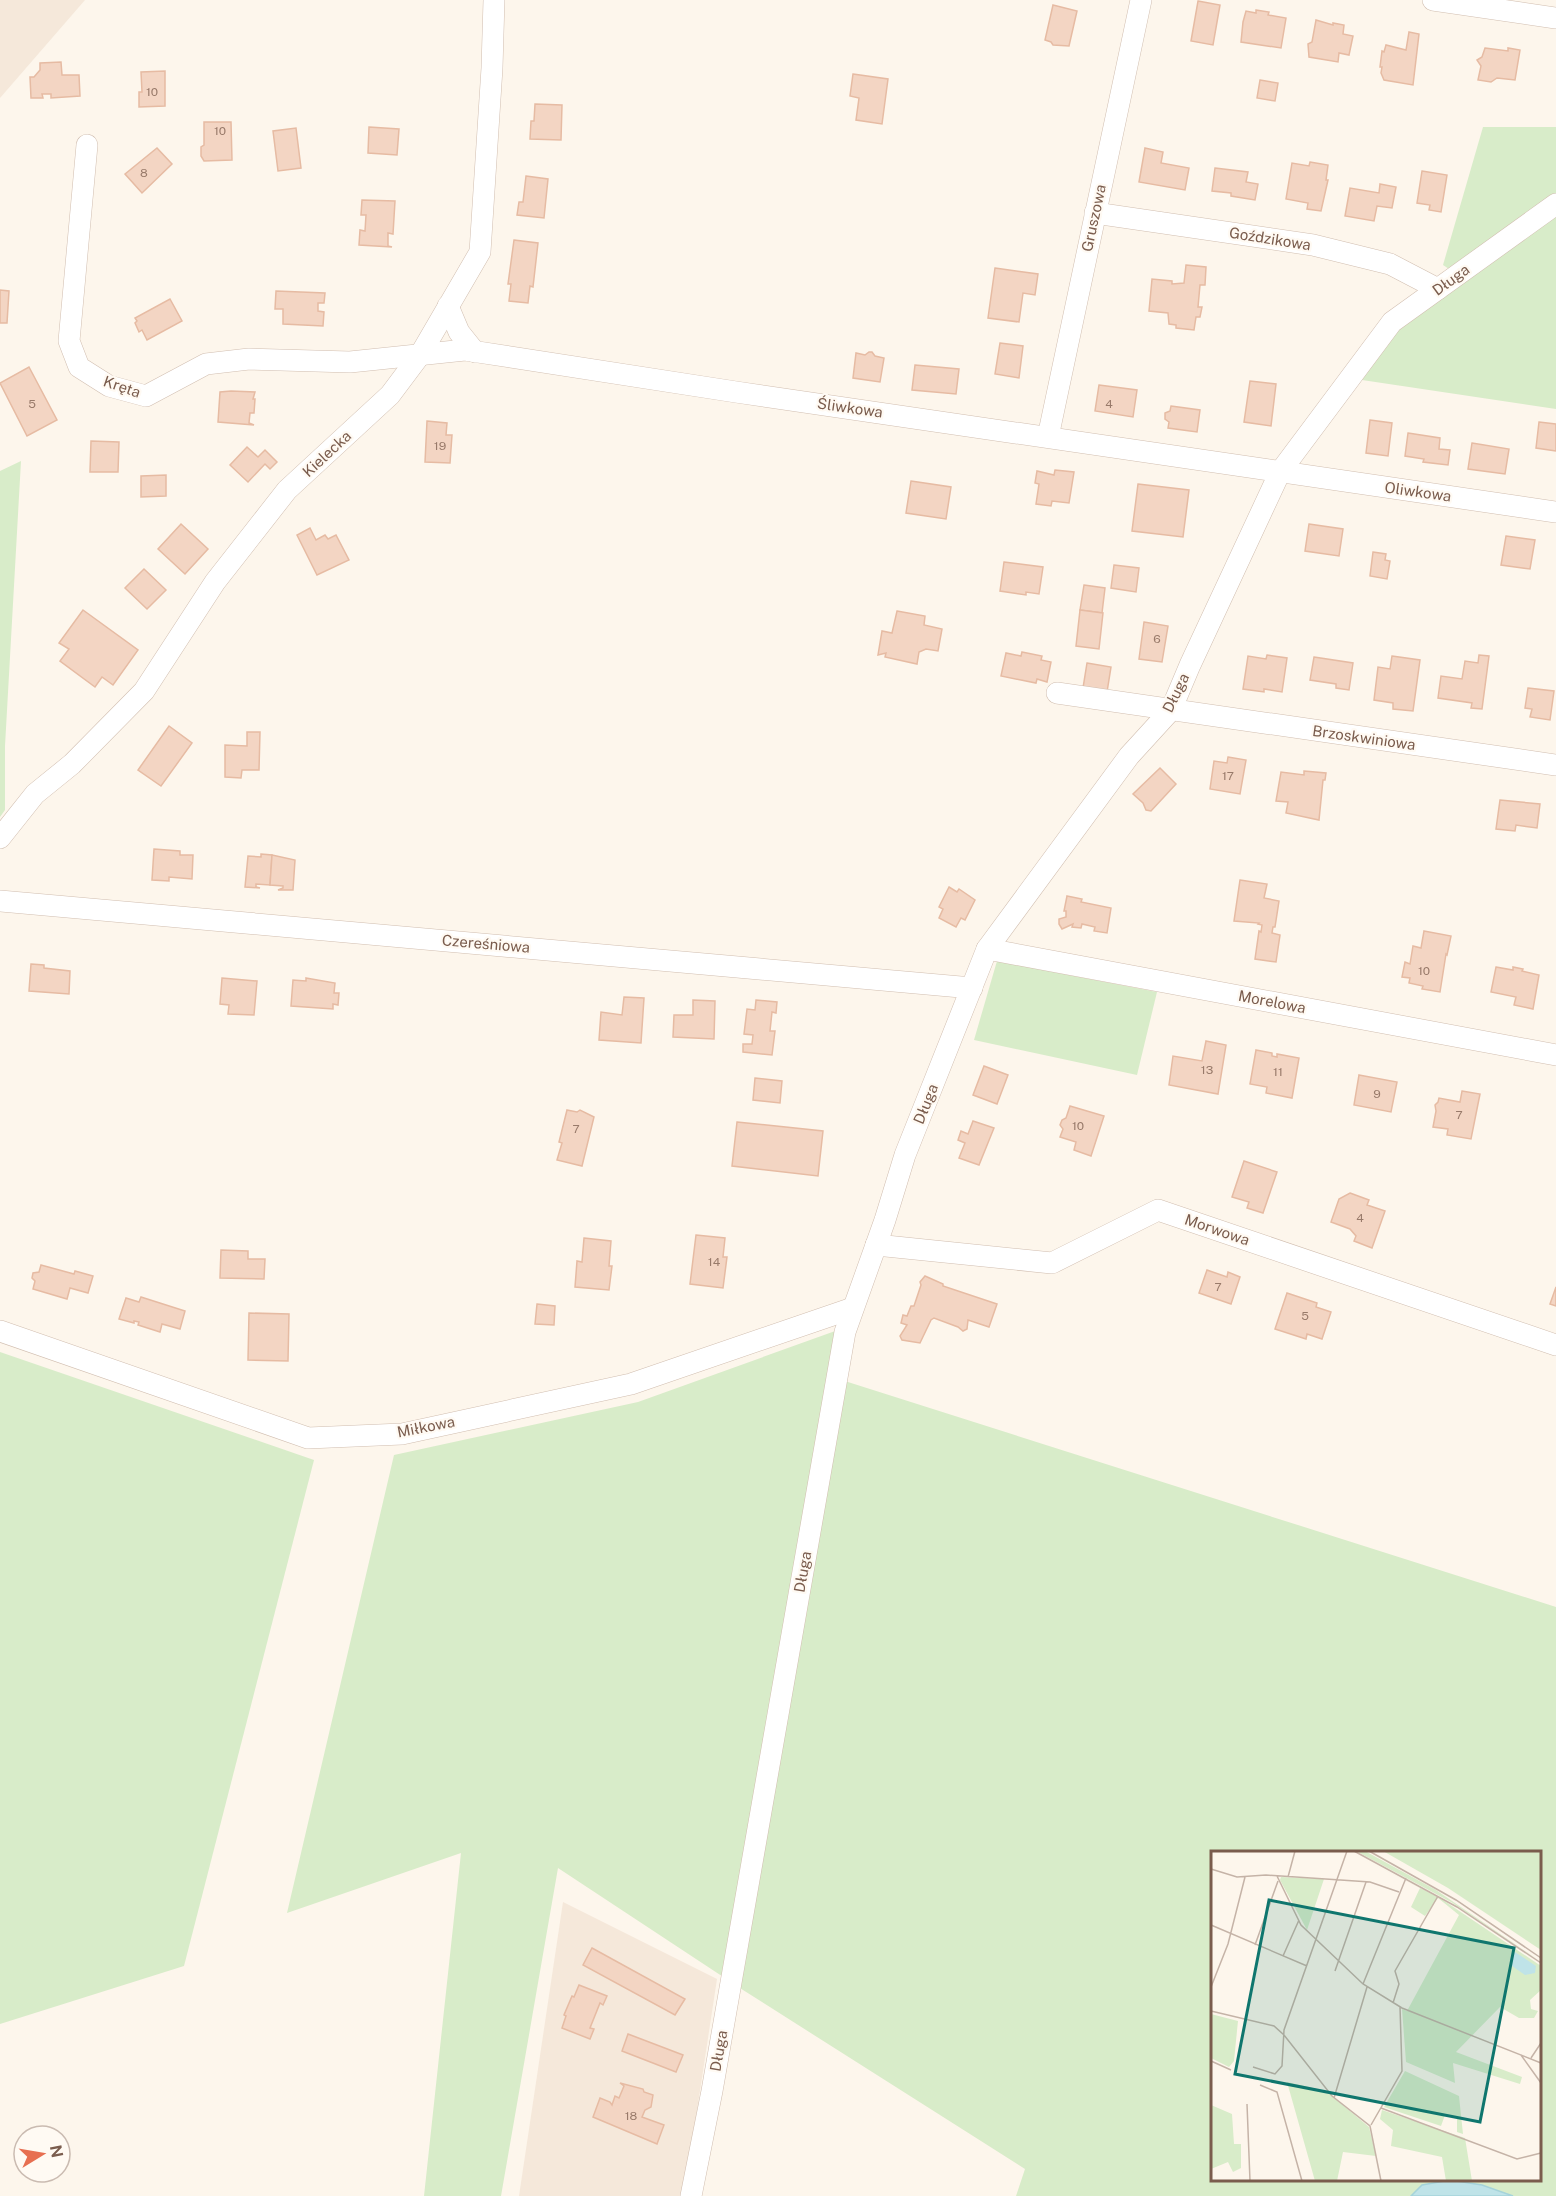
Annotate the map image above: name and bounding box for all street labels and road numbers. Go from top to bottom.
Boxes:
street label: Gruszowa [1078,183,1109,253]
street label: Goździkowa [1228,224,1312,253]
street label: Długa [1429,261,1473,299]
street label: Kręta [101,372,143,401]
street label: Śliwkowa [816,393,884,421]
street label: Kielecka [299,427,354,480]
street label: Oliwkowa [1384,478,1452,505]
street label: Długa [1159,670,1192,715]
street label: Brzoskwiniowa [1311,722,1417,753]
street label: Czereśniowa [441,931,531,956]
street label: Morelowa [1237,987,1307,1016]
street label: Długa [910,1081,941,1126]
street label: Morwowa [1182,1211,1252,1249]
street label: Miłkowa [396,1413,456,1440]
street label: Długa [791,1550,814,1594]
street label: Długa [707,2029,730,2073]

